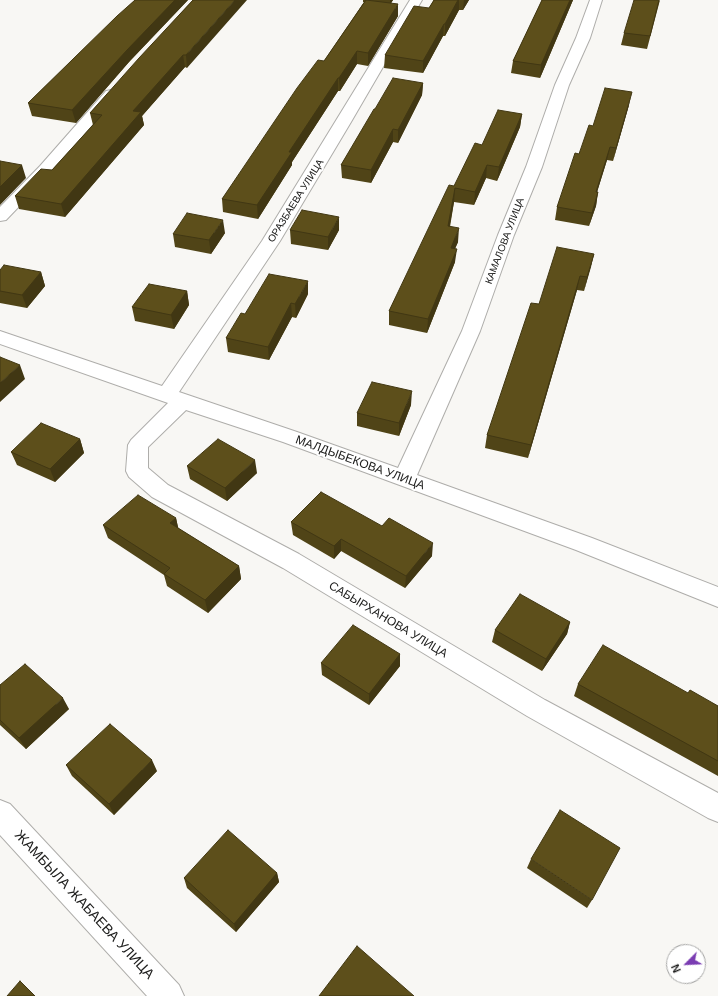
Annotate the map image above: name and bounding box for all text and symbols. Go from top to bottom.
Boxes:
street label: ОРАЗБАЕВА УЛИЦА [266,157,326,245]
street label: КАМАЛОВА УЛИЦА [483,196,527,286]
street label: МАЛДЫБЕКОВА УЛИЦА [293,433,427,493]
street label: САБЫРХАНОВА УЛИЦА [326,579,450,661]
street label: ЖАМБЫЛА ЖАБАЕВА УЛИЦА [11,827,157,983]
north arrow [666,944,706,984]
text: N [669,962,683,975]

